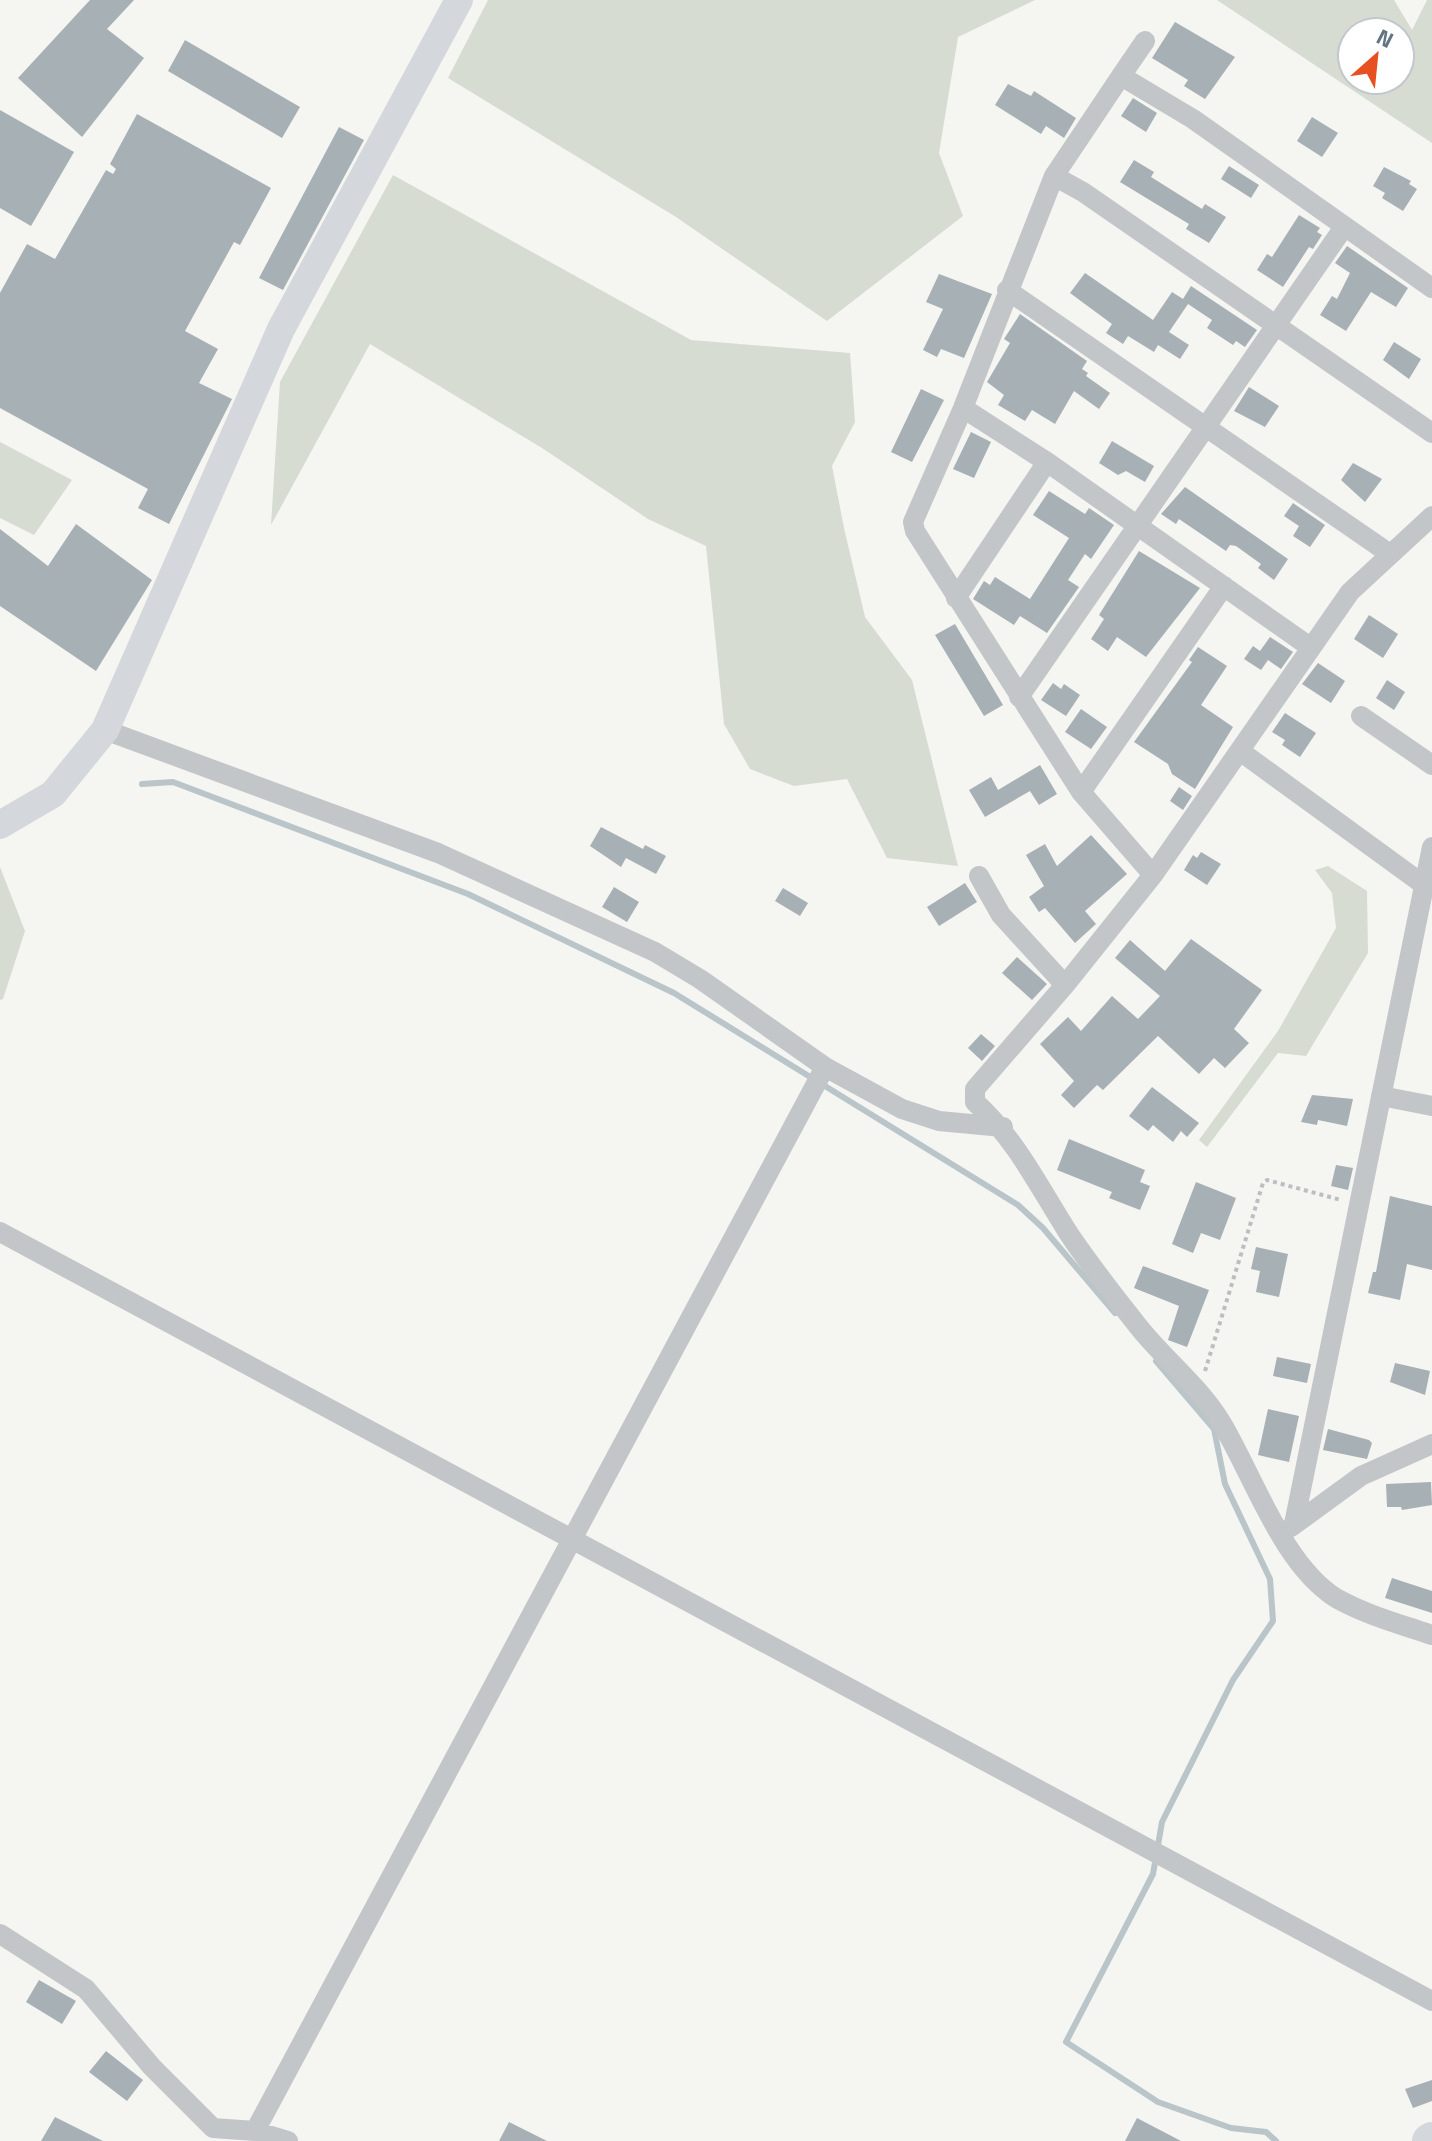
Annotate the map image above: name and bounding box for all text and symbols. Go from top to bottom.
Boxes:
north arrow [1336,16,1416,96]
text: N [1371,20,1400,57]

